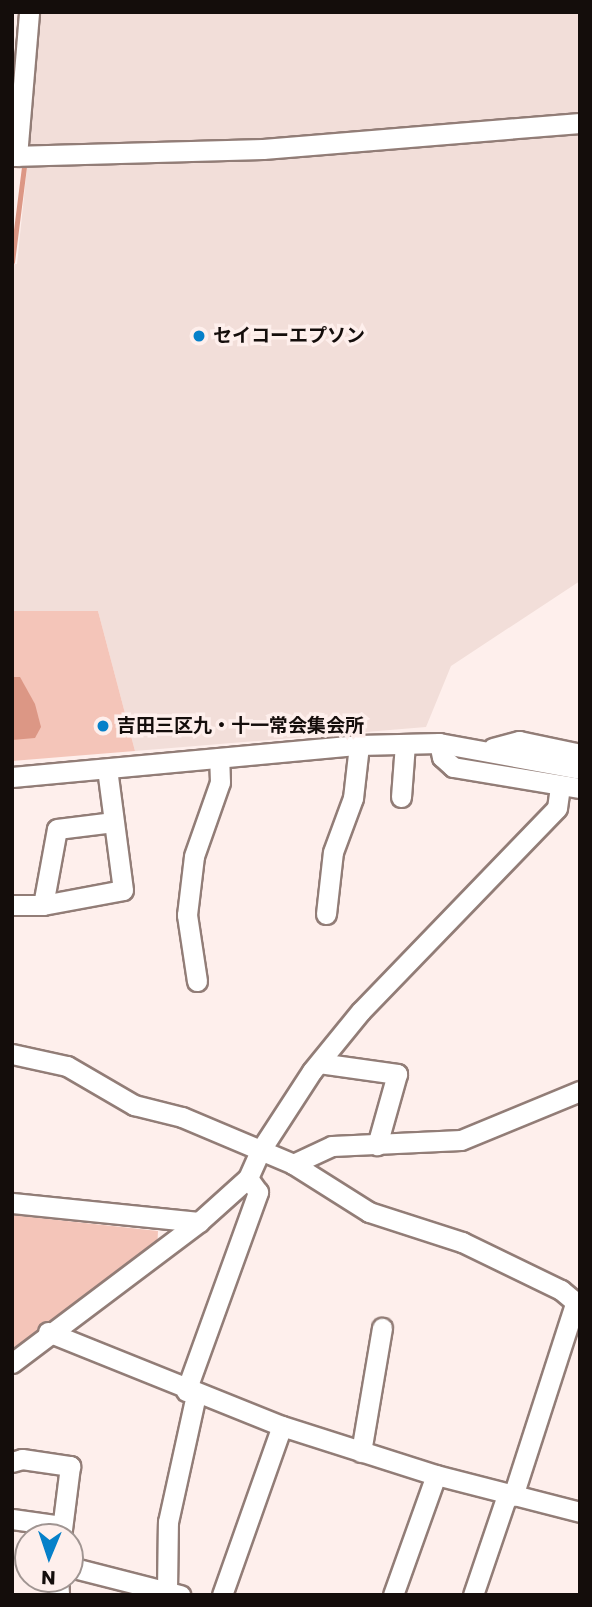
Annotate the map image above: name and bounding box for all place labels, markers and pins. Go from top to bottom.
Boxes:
place label: セイコーエプソン [213,325,365,347]
marker: セイコーエプソン [191,328,207,344]
place label: 吉田三区九・十一常会集会所 [117,715,364,737]
marker: 吉田三区九・十一常会集会所 [95,718,111,734]

